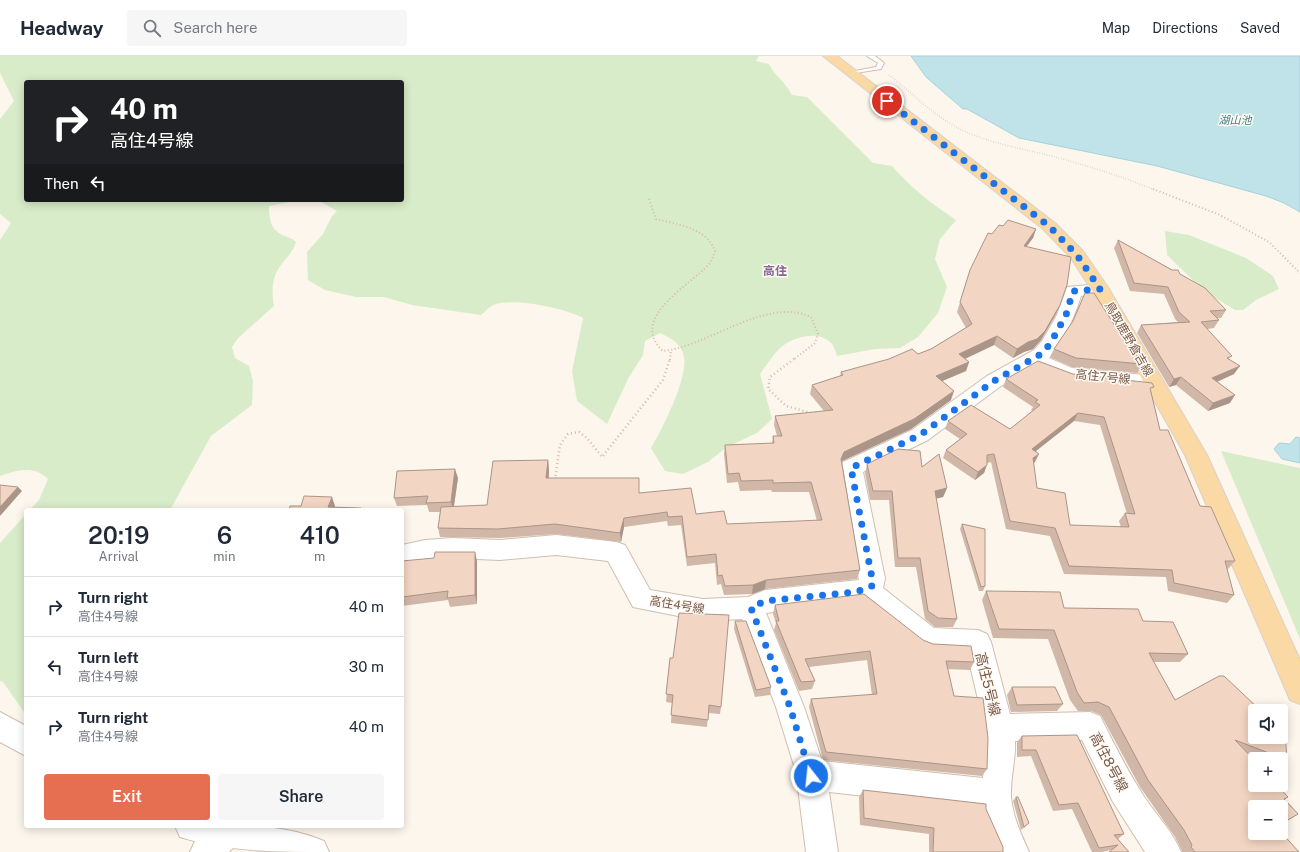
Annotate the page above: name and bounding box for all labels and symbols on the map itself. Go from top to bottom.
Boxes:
pin [870,84,904,118]
water label: 湖山池 [1219,114,1252,126]
district label: 高住 [763,264,787,278]
street label: 鳥取鹿野倉吉線 [1102,299,1156,379]
street label: 高住7号線 [1075,367,1131,387]
street label: 高住4号線 [648,594,706,616]
street label: 高住5号線 [972,651,1004,717]
street label: 高住8号線 [1087,730,1131,794]
position arrow [790,755,832,797]

